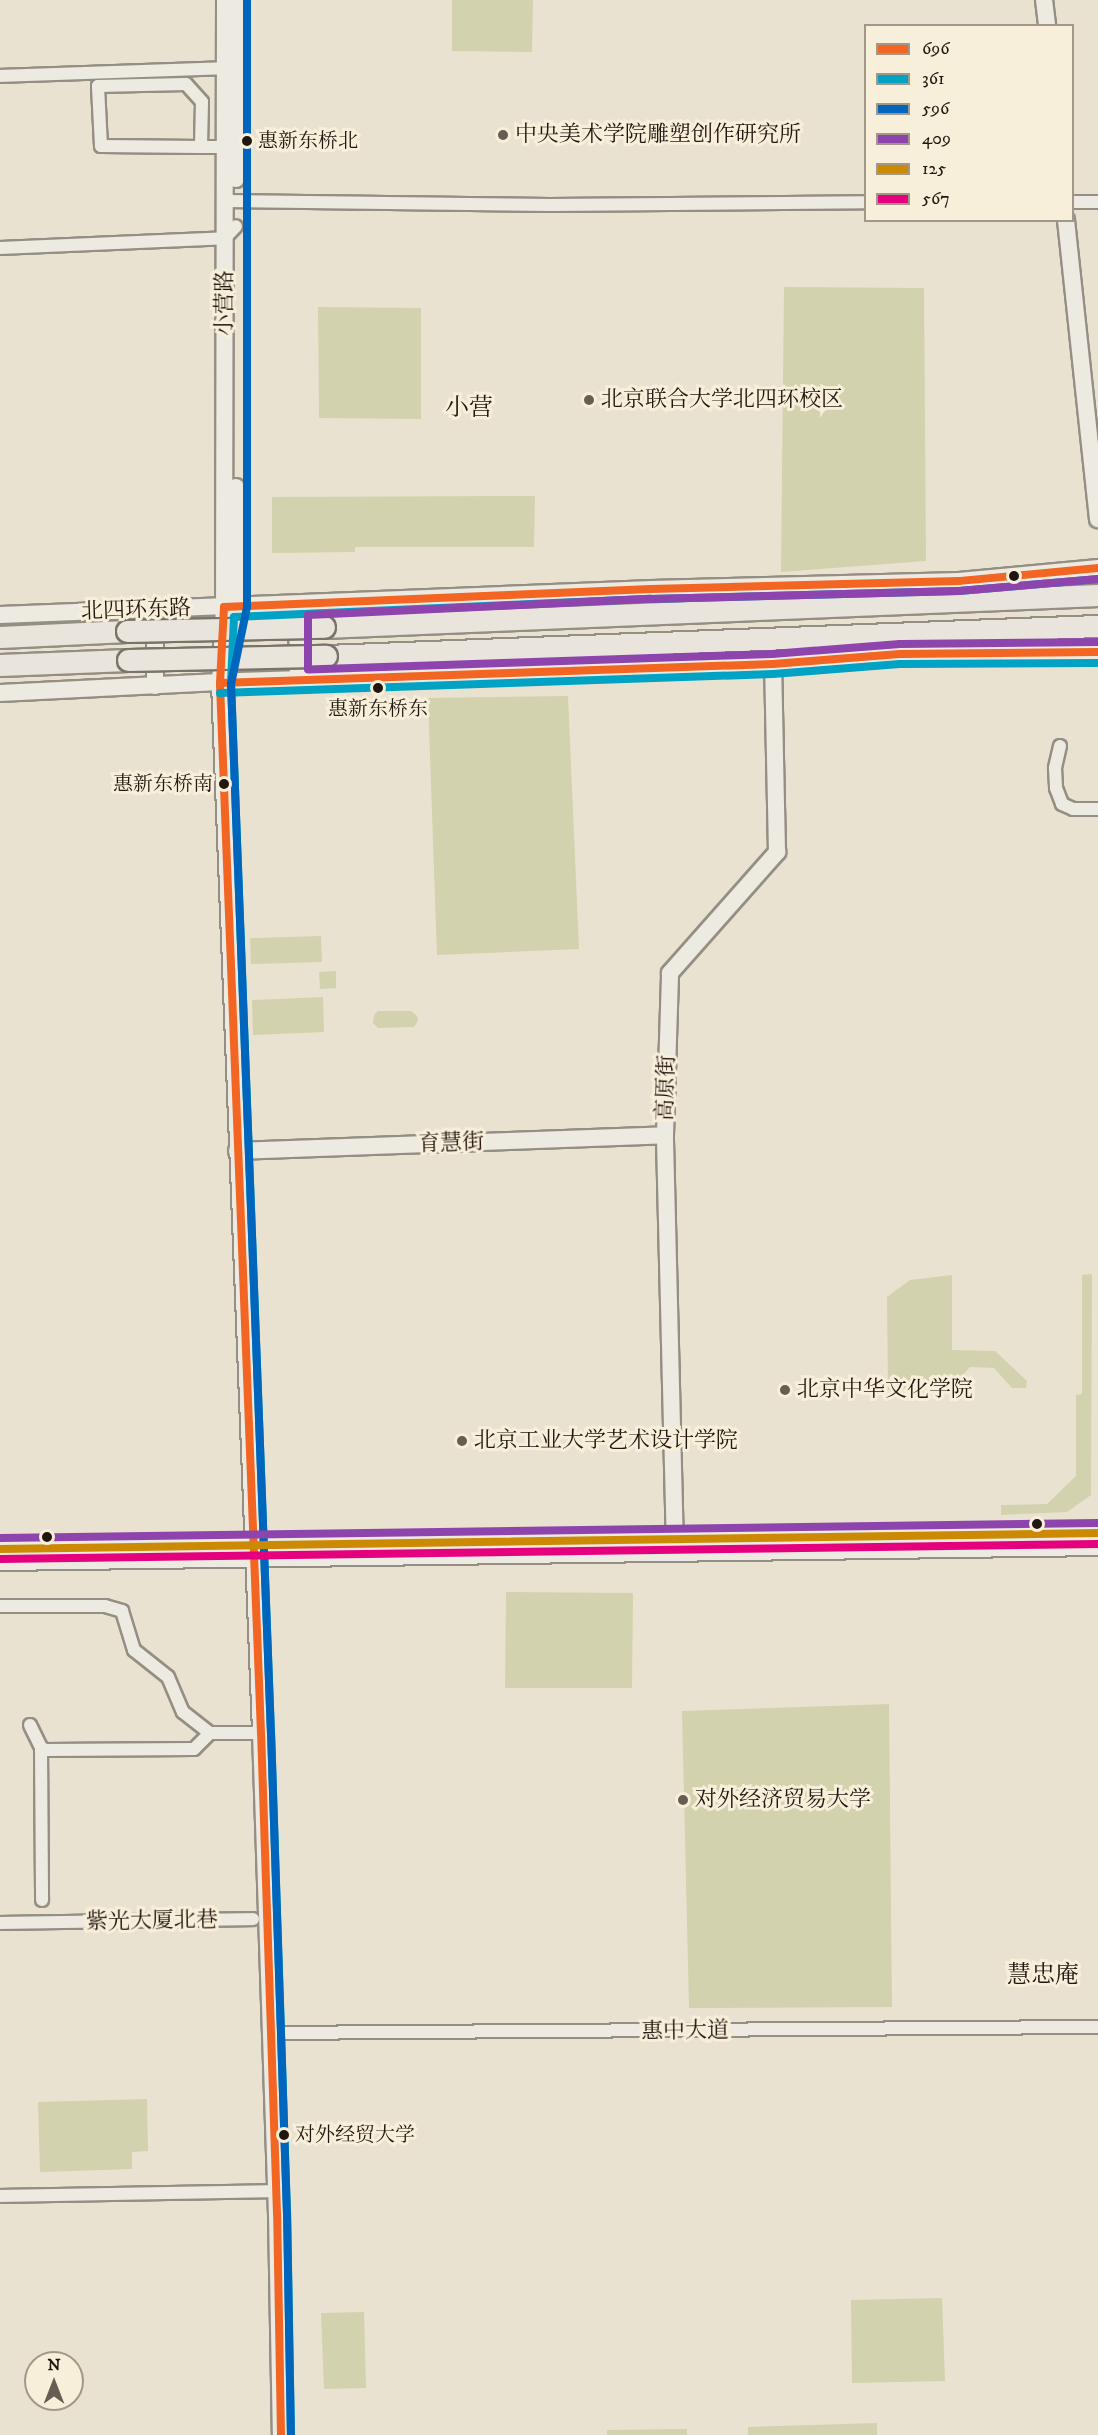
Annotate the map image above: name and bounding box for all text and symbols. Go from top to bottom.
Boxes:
legend [864,24,1074,222]
text: 696 [922,38,950,60]
text: 361 [922,68,945,90]
text: 596 [922,98,949,120]
place label: 中央美术学院雕塑创作研究所 [515,122,801,148]
marker: 中央美术学院雕塑创作研究所 [496,128,510,142]
text: 409 [922,128,951,150]
place label: 惠新东桥北 [258,129,358,153]
marker: 惠新东桥北 [241,135,253,147]
text: 125 [922,158,946,180]
text: 567 [922,188,950,210]
street label: 小营路 [212,270,238,336]
place label: 北京联合大学北四环校区 [601,387,843,413]
marker: 北京联合大学北四环校区 [582,393,596,407]
district label: 小营 [445,395,493,423]
unlabelled marker [1008,570,1020,582]
street label: 北四环东路 [81,595,191,625]
marker: 惠新东桥东 [372,682,384,694]
place label: 惠新东桥东 [328,697,428,721]
place label: 惠新东桥南 [113,772,213,796]
marker: 惠新东桥南 [218,778,230,790]
street label: 高原街 [652,1055,680,1121]
street label: 育慧街 [418,1129,484,1157]
place label: 北京中华文化学院 [797,1377,973,1403]
marker: 北京中华文化学院 [778,1383,792,1397]
place label: 北京工业大学艺术设计学院 [474,1428,738,1454]
marker: 北京工业大学艺术设计学院 [455,1434,469,1448]
unlabelled marker [1031,1518,1043,1530]
unlabelled marker [41,1531,53,1543]
place label: 对外经济贸易大学 [695,1787,871,1813]
marker: 对外经济贸易大学 [676,1793,690,1807]
street label: 紫光大厦北巷 [86,1907,218,1935]
district label: 慧忠庵 [1007,1962,1079,1990]
street label: 惠中大道 [641,2017,729,2045]
place label: 对外经贸大学 [295,2123,415,2147]
marker: 对外经贸大学 [278,2129,290,2141]
north arrow [24,2351,84,2411]
text: N [47,2355,61,2375]

